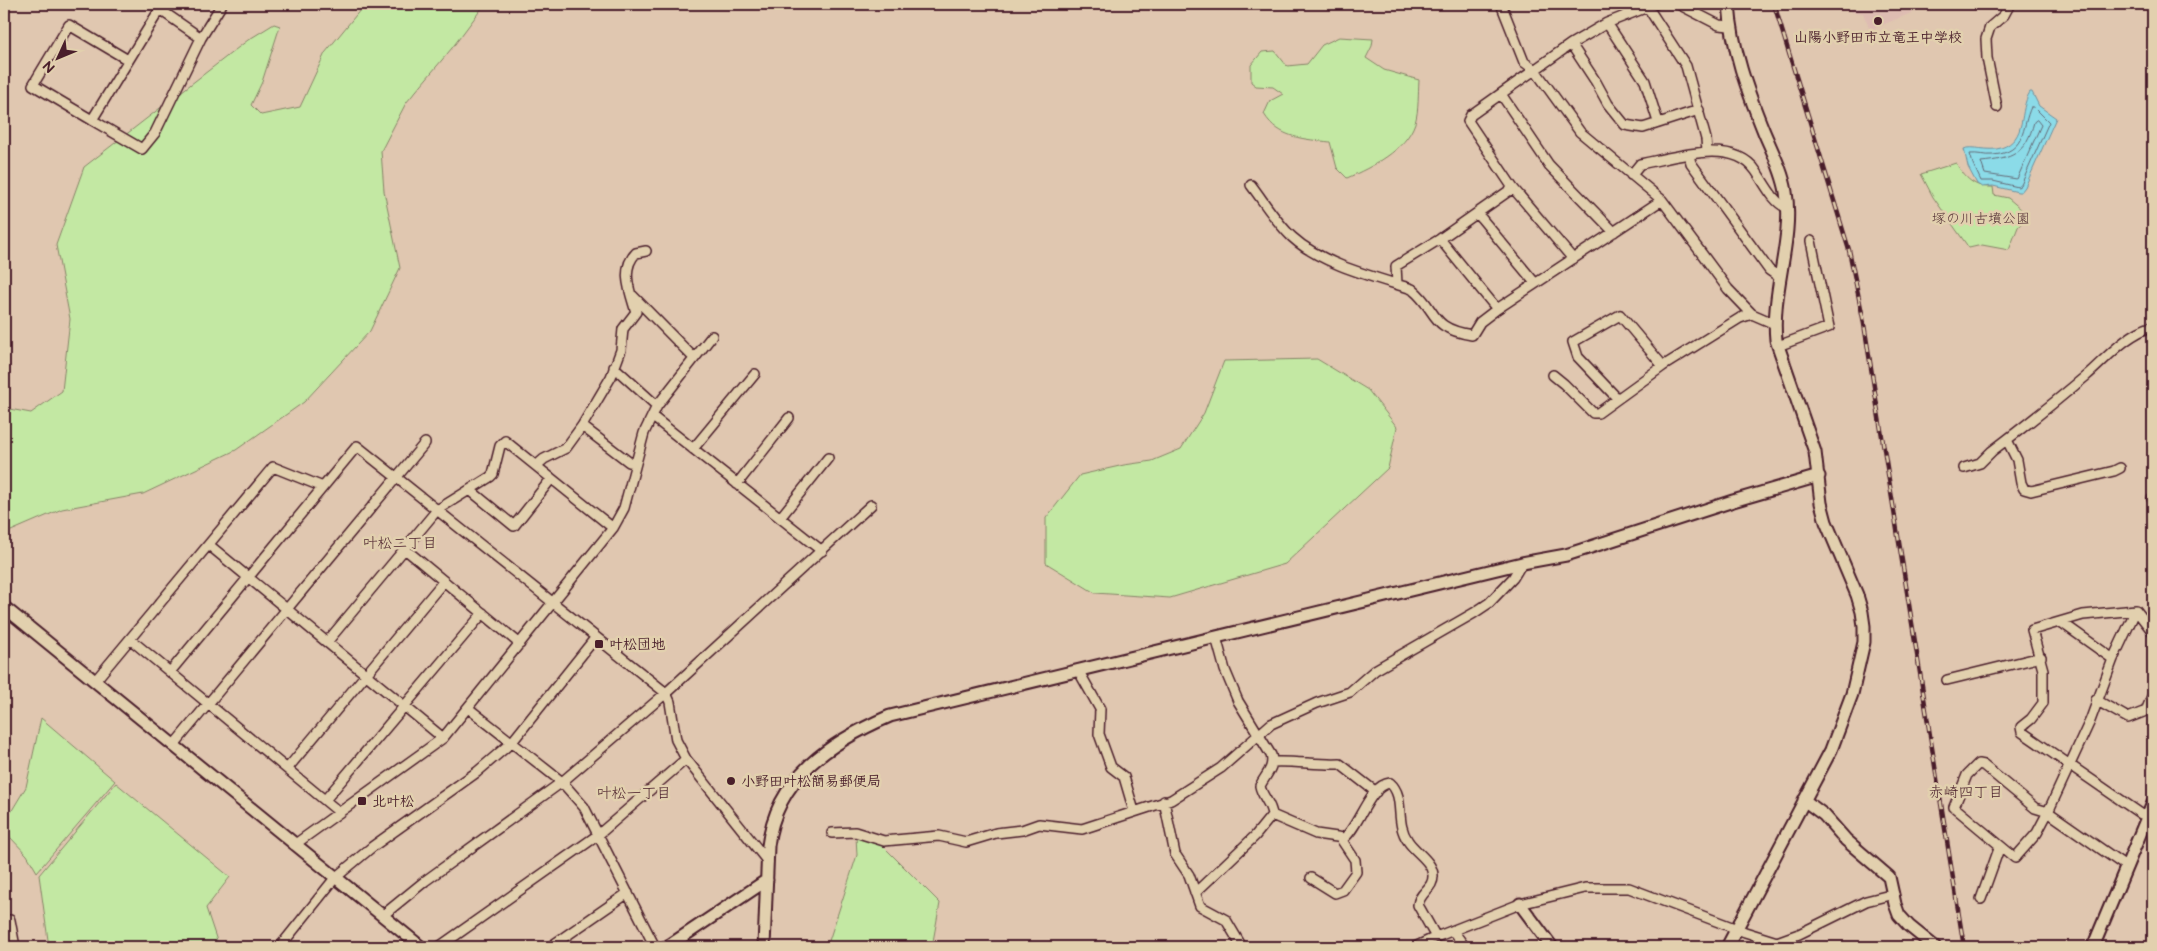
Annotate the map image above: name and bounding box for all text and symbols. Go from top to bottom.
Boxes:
marker: 山陽小野田市立竜王中学校 [1872,15,1884,27]
place label: 山陽小野田市立竜王中学校 [1794,29,1962,46]
north arrow [32,32,82,82]
text: N [39,57,59,76]
park label: 塚の川古墳公園 [1932,210,2030,227]
district label: 叶松二丁目 [362,534,438,553]
place label: 叶松団地 [609,636,665,653]
marker: 叶松団地 [593,638,605,650]
place label: 小野田叶松簡易郵便局 [741,773,881,790]
marker: 小野田叶松簡易郵便局 [725,775,737,787]
district label: 赤崎四丁目 [1928,783,2004,802]
district label: 叶松一丁目 [596,784,672,803]
place label: 北叶松 [372,793,414,810]
marker: 北叶松 [356,795,368,807]

